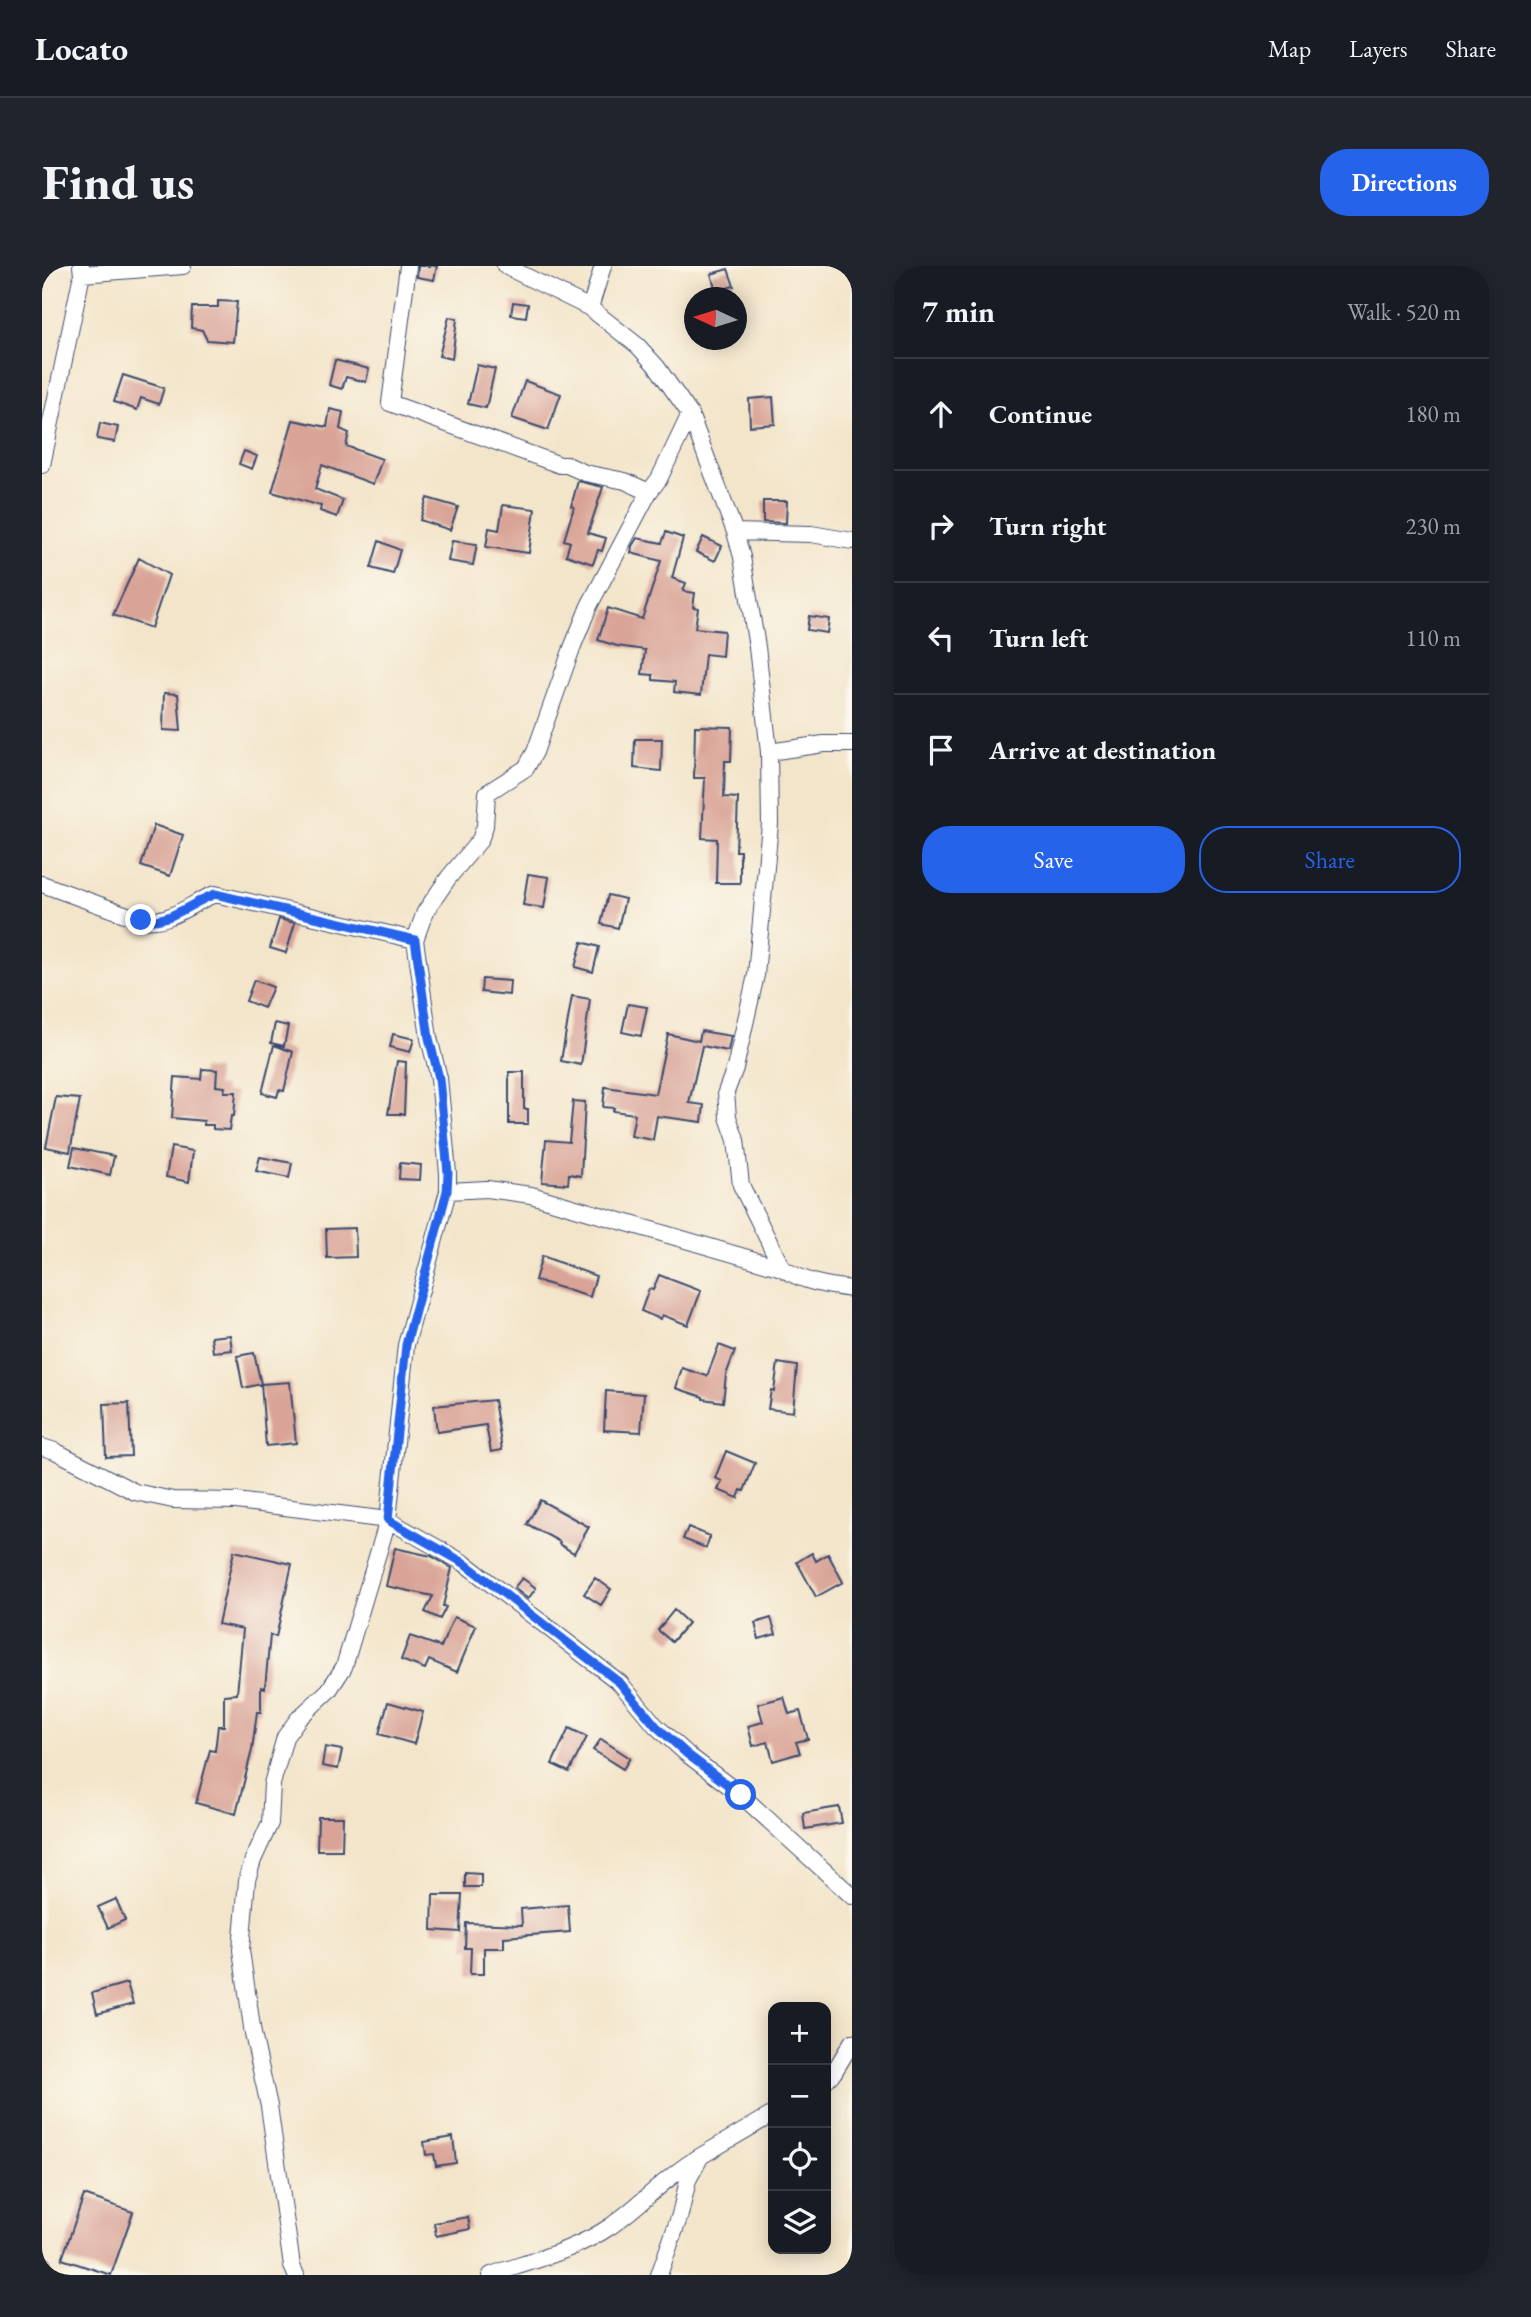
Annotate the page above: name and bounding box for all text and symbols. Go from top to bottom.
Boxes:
text: Locato [35,27,128,70]
text: Map [1268,33,1311,64]
text: Layers [1349,33,1408,64]
text: Share [1446,33,1496,64]
button: Directions [1320,149,1489,216]
text: Find us [42,150,194,214]
north arrow [684,287,747,350]
text: 7 min [922,292,995,331]
text: Walk · 520 m [1347,297,1461,327]
icon: ahead [922,395,960,433]
text: Continue [989,397,1092,431]
text: 180 m [1405,399,1461,429]
icon: right [922,507,960,545]
text: Turn right [989,509,1107,543]
text: 230 m [1405,511,1461,541]
icon: left [922,619,960,657]
text: Turn left [989,621,1088,655]
text: 110 m [1405,623,1461,653]
icon: arrive [922,731,960,769]
text: Arrive at destination [989,733,1216,767]
button: Save [922,826,1185,893]
button: Share [1199,826,1461,893]
route end [125,904,156,935]
route start [725,1779,756,1810]
map controls [768,2002,831,2254]
button: + [768,2002,831,2065]
button: − [768,2065,831,2128]
button: locate [768,2128,831,2191]
button: layers [768,2191,831,2254]

